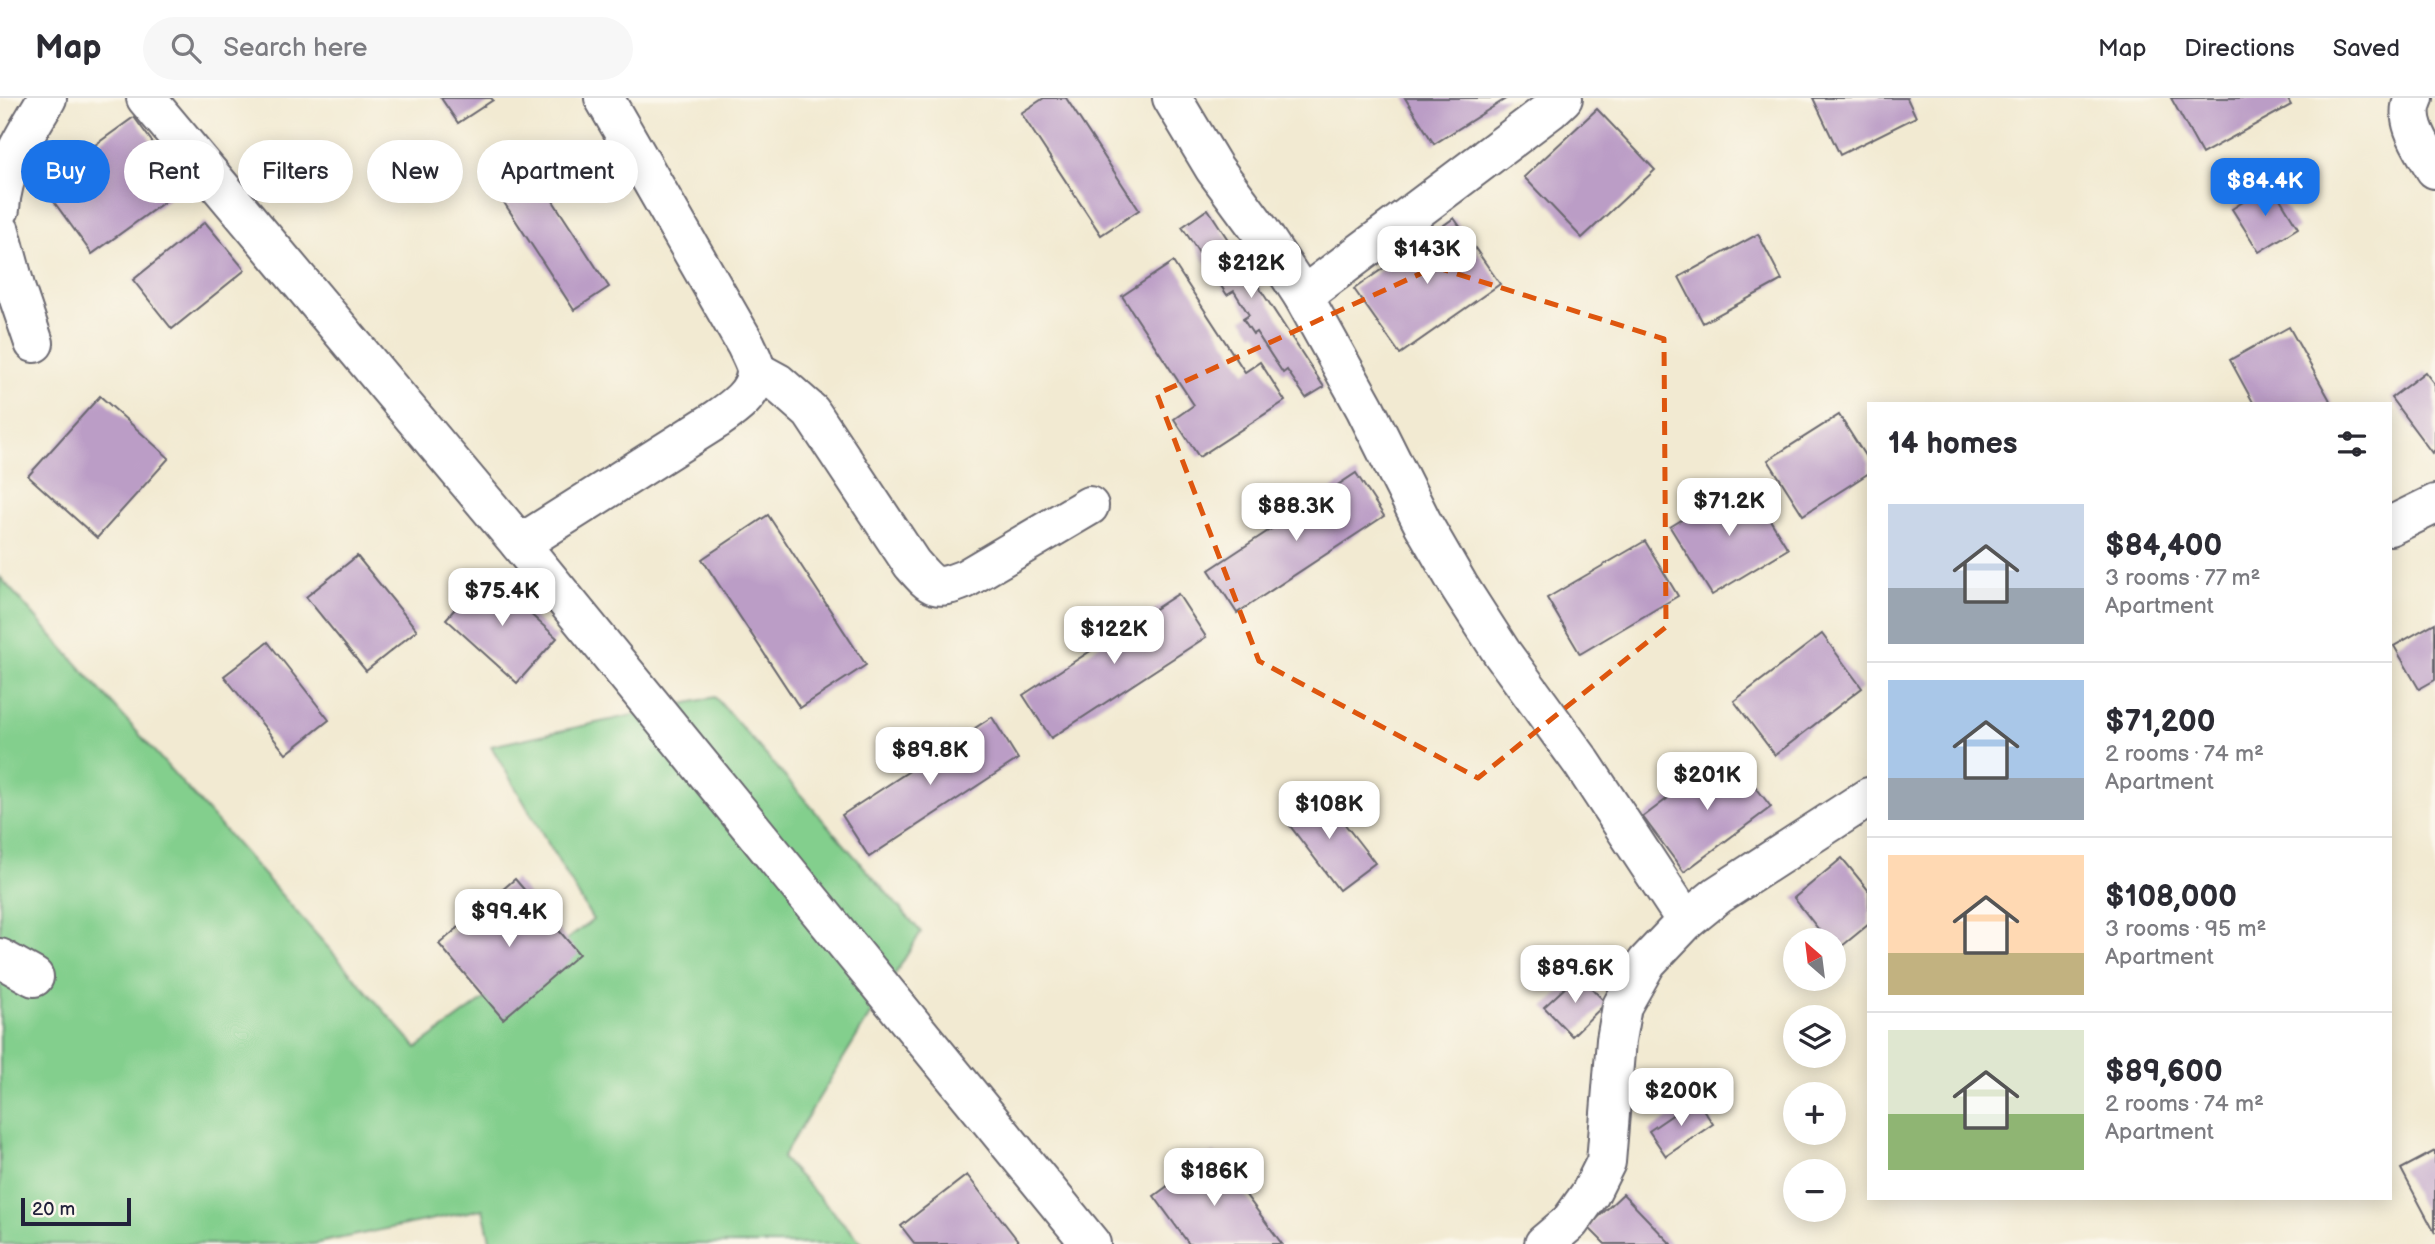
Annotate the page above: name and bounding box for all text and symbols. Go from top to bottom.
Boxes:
search box [143,17,633,80]
text: Map [35,28,101,68]
icon: search [167,29,205,67]
text: Search here [223,33,367,64]
text: Map [2098,34,2146,63]
text: Directions [2184,34,2295,63]
text: Saved [2333,34,2400,63]
chip: Buy [21,140,110,203]
chip: Rent [124,140,224,203]
chip: Filters [238,140,353,203]
chip: New [367,140,463,203]
chip: Apartment [477,140,638,203]
pin: $84.4K [2208,158,2322,218]
text: $84.4K [2227,167,2303,195]
pin: $143K [1378,226,1476,286]
text: $143K [1393,235,1461,263]
pin: $212K [1202,240,1300,300]
text: $212K [1217,249,1285,277]
icon: filters [2333,425,2371,463]
text: 14 homes [1888,426,2017,462]
pin: $71.2K [1672,478,1786,538]
pin: $88.3K [1239,484,1353,543]
text: $71.2K [1693,487,1765,515]
text: $88.3K [1258,492,1334,520]
text: $84,400 [2105,528,2222,564]
icon: home [1944,532,2028,616]
text: 3 rooms · 77 m² [2105,564,2261,592]
pin: $75.4K [445,568,559,628]
text: $75.4K [464,577,540,605]
text: Apartment [2105,592,2214,620]
pin: $122K [1065,606,1163,666]
text: $122K [1080,615,1148,643]
text: $71,200 [2105,704,2215,740]
icon: home [1944,708,2028,792]
pin: $89.8K [873,728,987,787]
text: $89.8K [892,736,968,764]
text: 2 rooms · 74 m² [2105,740,2264,768]
pin: $201K [1658,752,1756,812]
text: $201K [1673,761,1741,789]
text: Apartment [2105,768,2214,796]
pin: $108K [1280,782,1378,841]
text: $108K [1295,790,1363,818]
text: $108,000 [2105,879,2237,915]
icon: home [1944,883,2028,967]
pin: $99.4K [452,890,566,949]
text: $99.4K [471,898,547,926]
text: 3 rooms · 95 m² [2105,915,2266,943]
north arrow [1783,928,1846,990]
map controls [1783,928,1846,1222]
text: Apartment [2105,943,2214,971]
pin: $89.6K [1518,946,1632,1005]
text: $89.6K [1536,954,1614,982]
button: layers [1783,1005,1846,1068]
text: $89,600 [2105,1054,2223,1090]
icon: home [1944,1058,2028,1142]
pin: $200K [1632,1068,1730,1128]
text: $200K [1645,1077,1717,1105]
button: + [1783,1082,1846,1145]
text: 2 rooms · 74 m² [2105,1090,2264,1118]
text: Apartment [2105,1118,2214,1146]
pin: $186K [1165,1148,1263,1208]
text: $186K [1180,1157,1248,1185]
button: − [1783,1159,1846,1222]
scale bar [21,1195,131,1227]
text: 20 m [32,1198,75,1221]

